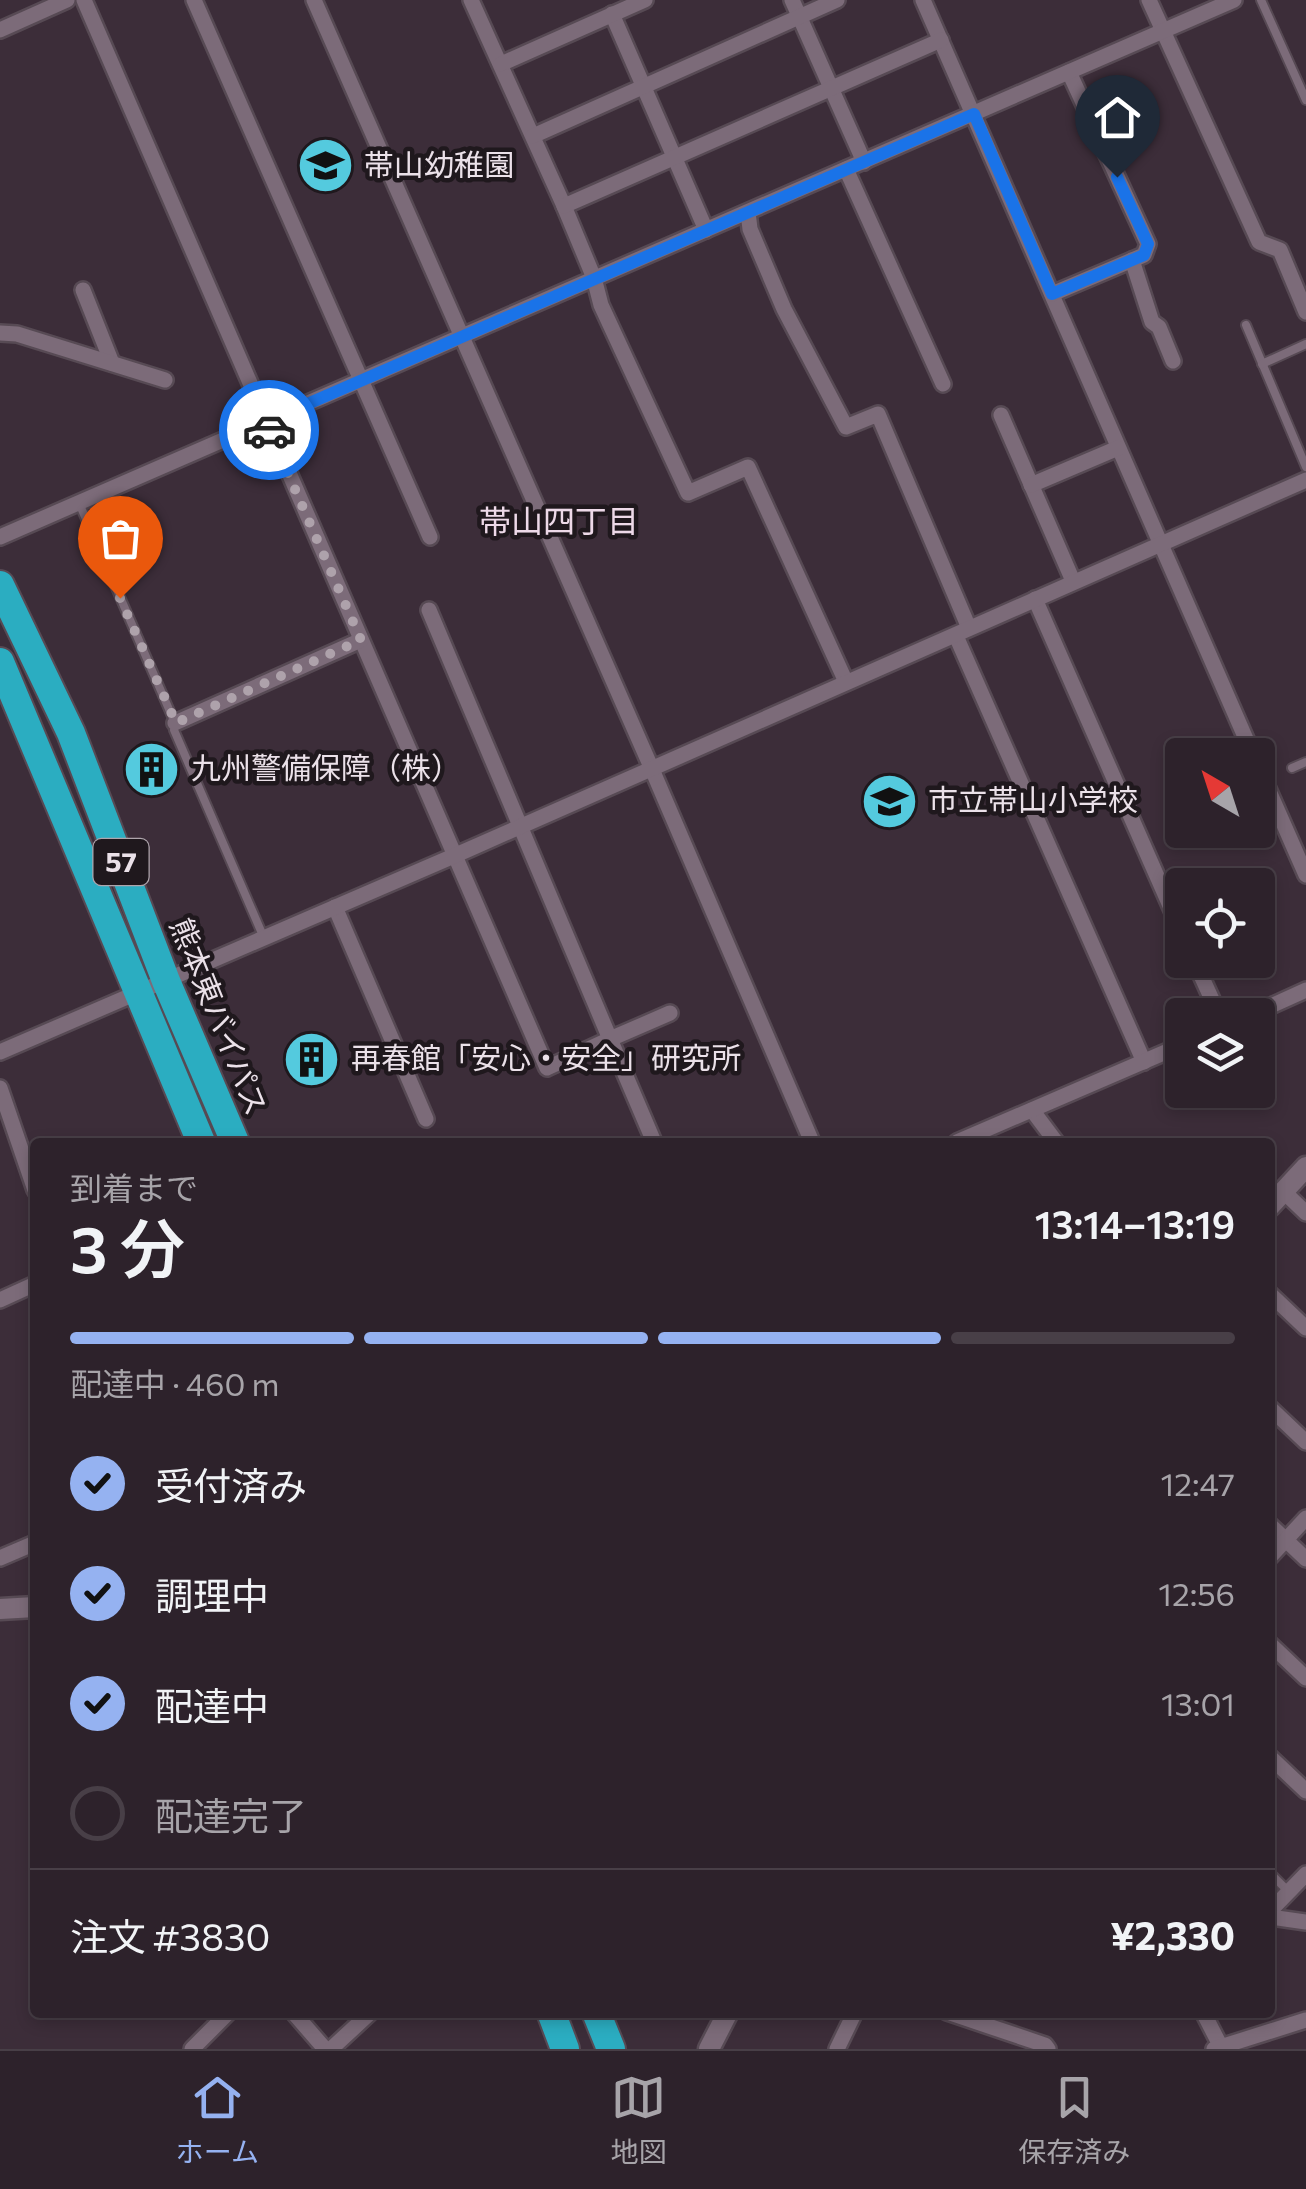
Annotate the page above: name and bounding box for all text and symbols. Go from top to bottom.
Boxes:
pin [1075,75,1160,178]
icon: home [1090,90,1145,145]
school or university icon: 帯山幼稚園 [295,136,355,196]
place label: 帯山幼稚園 [364,145,514,182]
courier [219,380,319,480]
icon: car [242,403,297,458]
pin [78,496,163,599]
district label: 帯山四丁目 [479,500,639,540]
icon: bag [93,511,148,566]
north arrow [1165,738,1275,848]
map controls [1165,738,1275,1108]
building icon: 九州警備保障（株） [122,739,182,799]
place label: 九州警備保障（株） [191,748,461,785]
school or university icon: 市立帯山小学校 [859,771,919,831]
place label: 市立帯山小学校 [928,780,1138,817]
road number: 57 [94,839,148,885]
button: locate [1165,868,1275,978]
street label: 熊本東バイパス [164,912,277,1120]
button: layers [1165,998,1275,1108]
building icon: 再春館「安心・安全」研究所 [282,1029,342,1089]
place label: 再春館「安心・安全」研究所 [351,1038,741,1075]
text: 到着まで [70,1167,198,1207]
text: 13:14–13:19 [1035,1200,1235,1247]
text: 3 分 [70,1207,185,1286]
text: 配達中 · 460 m [70,1363,279,1403]
icon: check [70,1456,125,1511]
text: 受付済み [155,1461,307,1508]
text: 12:47 [1161,1463,1235,1503]
icon: check [70,1566,125,1621]
text: 調理中 [155,1571,269,1618]
text: 12:56 [1158,1573,1235,1613]
icon: check [70,1676,125,1731]
text: 配達中 [155,1681,269,1728]
text: 13:01 [1161,1683,1235,1723]
text: 配達完了 [155,1791,307,1838]
text: ¥2,330 [1110,1911,1235,1958]
text: 注文 #3830 [70,1912,270,1959]
tab: ホーム [176,2070,259,2170]
tab: 地図 [611,2070,667,2170]
tab: 保存済み [1018,2070,1130,2170]

